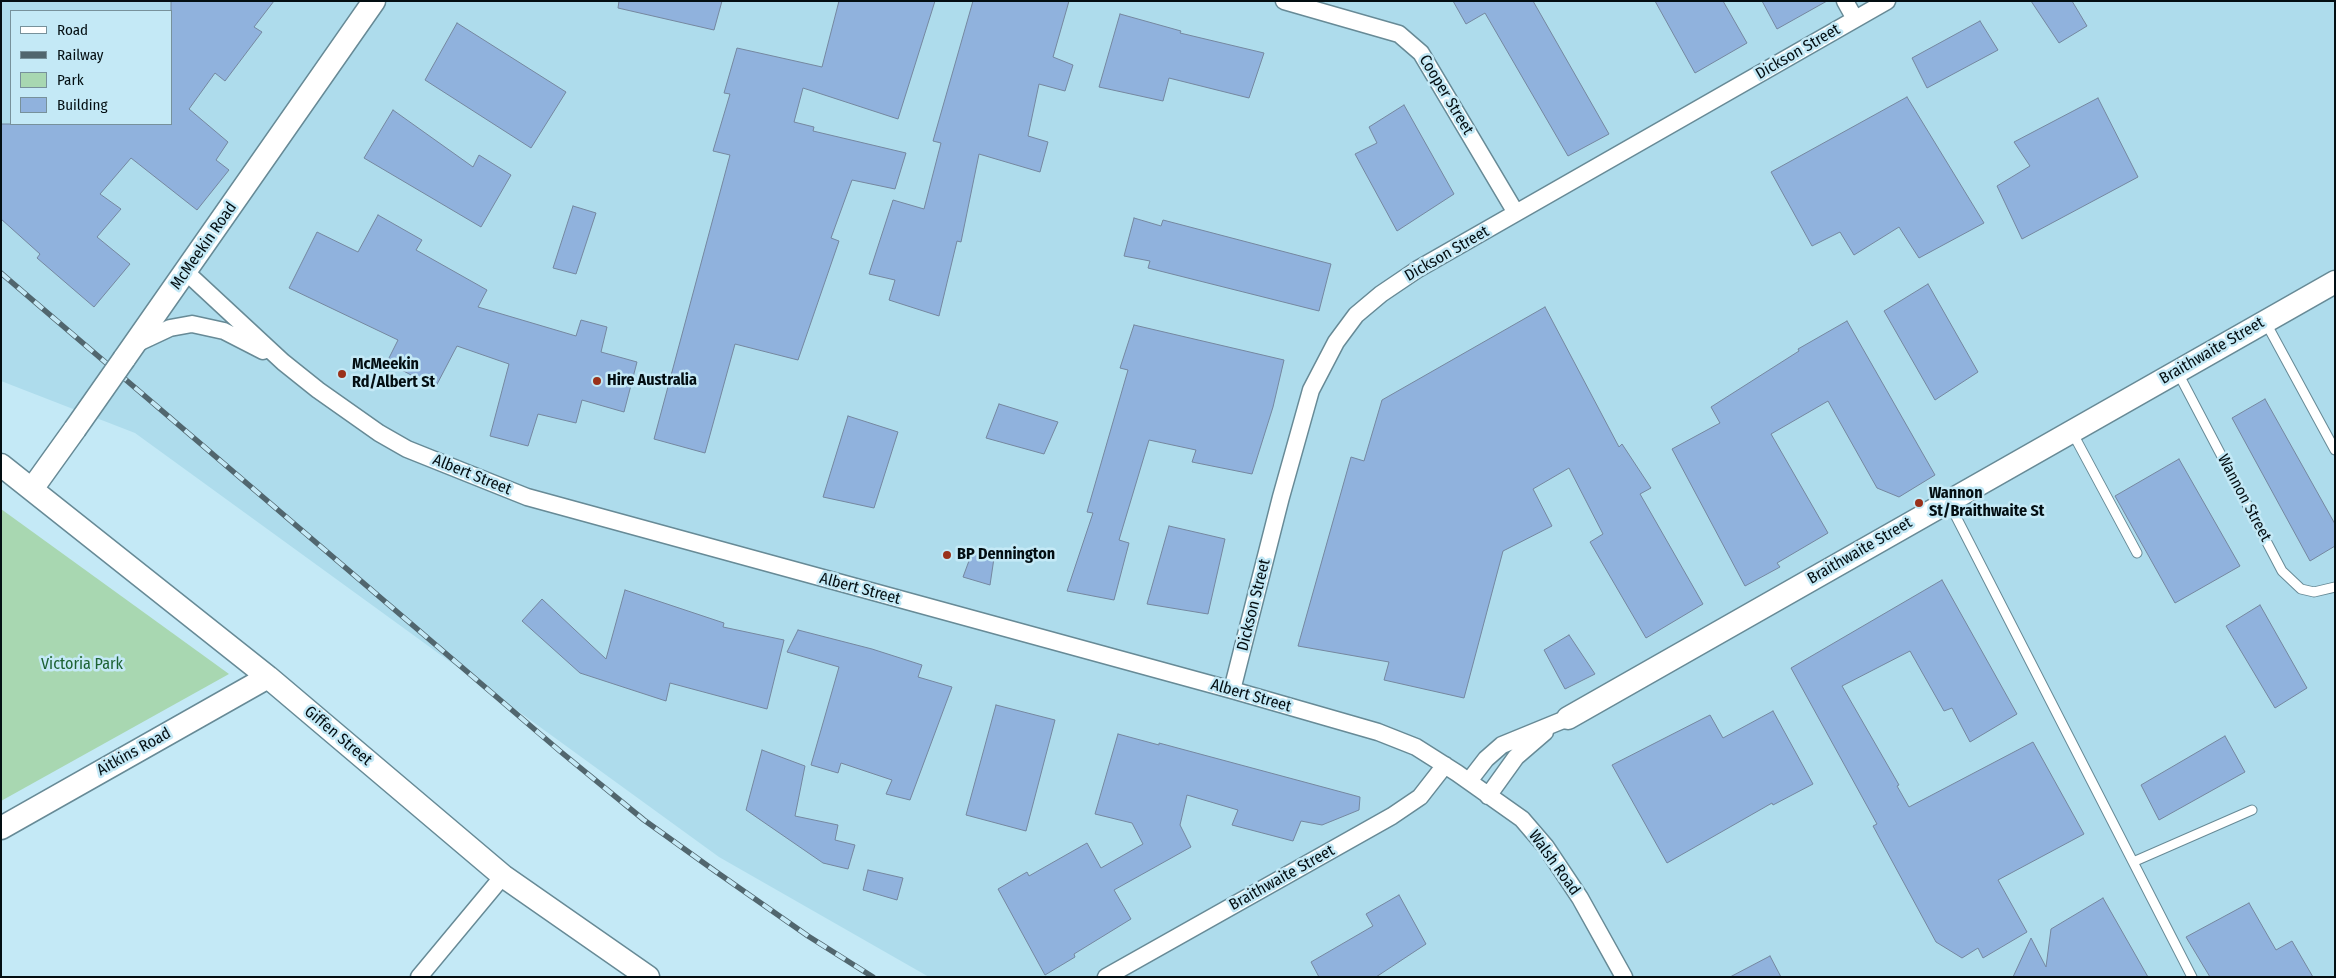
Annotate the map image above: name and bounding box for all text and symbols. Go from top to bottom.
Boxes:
legend [10,10,172,125]
street label: Dickson Street [1752,20,1844,84]
text: Road [57,21,88,39]
text: Railway [57,46,104,64]
street label: Cooper Street [1415,52,1477,138]
text: Park [57,71,84,89]
text: Building [57,96,108,114]
street label: McMeekin Road [167,199,241,293]
street label: Dickson Street [1401,222,1493,286]
street label: Braithwaite Street [2156,313,2268,389]
place label: McMeekin Rd/Albert St [352,355,435,393]
marker: McMeekin Rd/Albert St [336,368,348,380]
place label: Hire Australia [607,371,697,391]
marker: Hire Australia [591,375,603,387]
street label: Albert Street [430,451,514,499]
street label: Wannon Street [2213,451,2275,545]
place label: Wannon St/Braithwaite St [1929,484,2044,522]
marker: Wannon St/Braithwaite St [1913,497,1925,509]
street label: Braithwaite Street [1804,513,1916,589]
place label: BP Dennington [957,545,1055,565]
marker: BP Dennington [941,549,953,561]
street label: Dickson Street [1233,557,1275,653]
street label: Albert Street [817,569,903,609]
park label: Victoria Park [41,655,123,675]
street label: Albert Street [1208,675,1294,717]
street label: Giffen Street [300,702,376,770]
street label: Aitkins Road [94,724,174,780]
street label: Walsh Road [1524,827,1584,899]
street label: Braithwaite Street [1226,841,1338,915]

